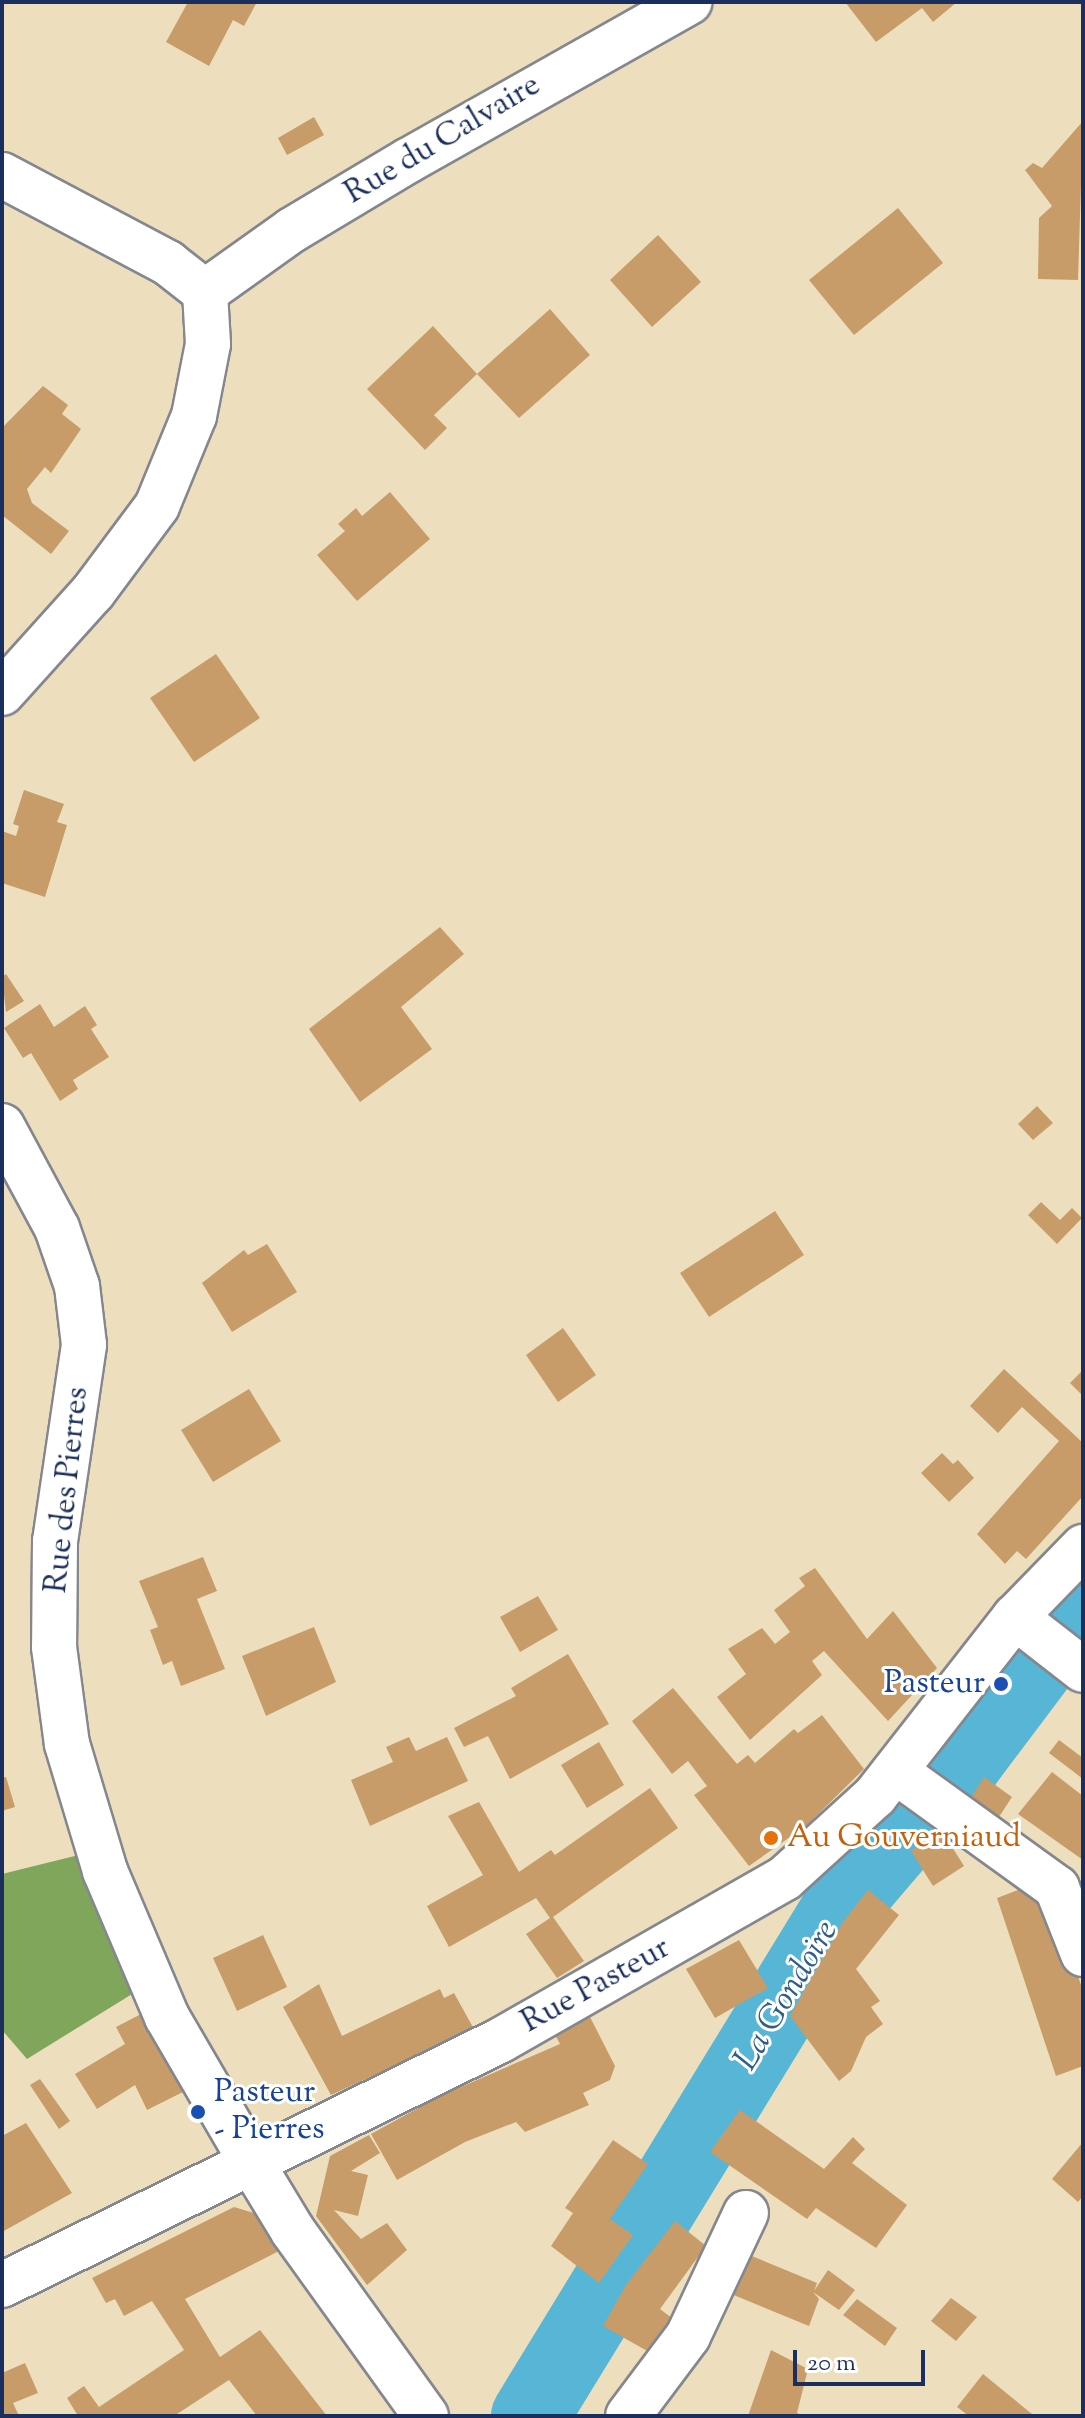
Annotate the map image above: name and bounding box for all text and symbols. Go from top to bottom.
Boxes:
street label: Rue du Calvaire [338,67,548,213]
street label: Rue des Pierres [38,1385,98,1595]
place label: Pasteur [884,1665,985,1703]
marker: Pasteur [992,1675,1010,1693]
place label: Au Gouverniaud [787,1819,1021,1857]
marker: Au Gouverniaud [762,1829,780,1847]
water label: La Gondoire [726,1914,848,2078]
street label: Rue Pasteur [515,1930,677,2042]
place label: Pasteur - Pierres [214,2075,325,2150]
marker: Pasteur - Pierres [189,2103,207,2121]
scale bar [797,2334,929,2384]
text: 20 m [807,2347,856,2381]

